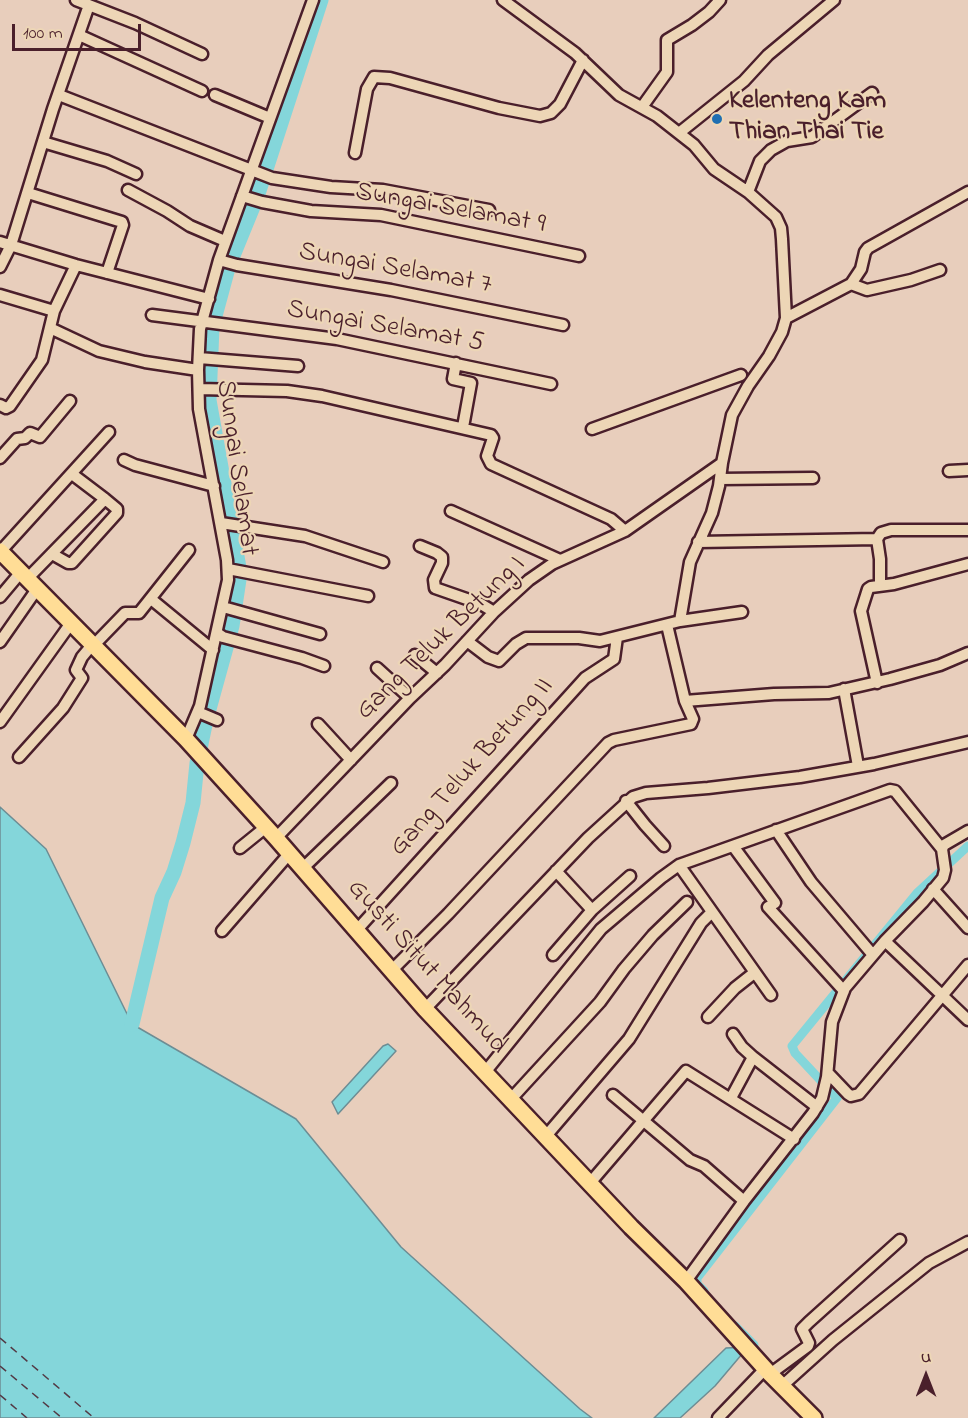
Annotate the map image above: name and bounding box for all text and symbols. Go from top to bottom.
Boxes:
scale bar [15,12,144,50]
text: 100 m [23,21,63,47]
place label: Kelenteng Kam Thian Thai Tie [729,87,886,150]
marker: Kelenteng Kam Thian Thai Tie [710,112,724,126]
street label: Sungai Selamat 9 [352,177,548,243]
street label: Sungai Selamat 7 [296,237,494,303]
street label: Sungai Selamat 5 [284,295,486,361]
street label: Sungai Selamat [207,378,263,558]
street label: Gang Teluk Betung I [351,550,533,728]
street label: Gang Teluk Betung II [384,672,562,864]
street label: Gusti Situt Mahmud [339,874,513,1062]
north arrow [896,1346,956,1406]
text: U [921,1346,931,1370]

